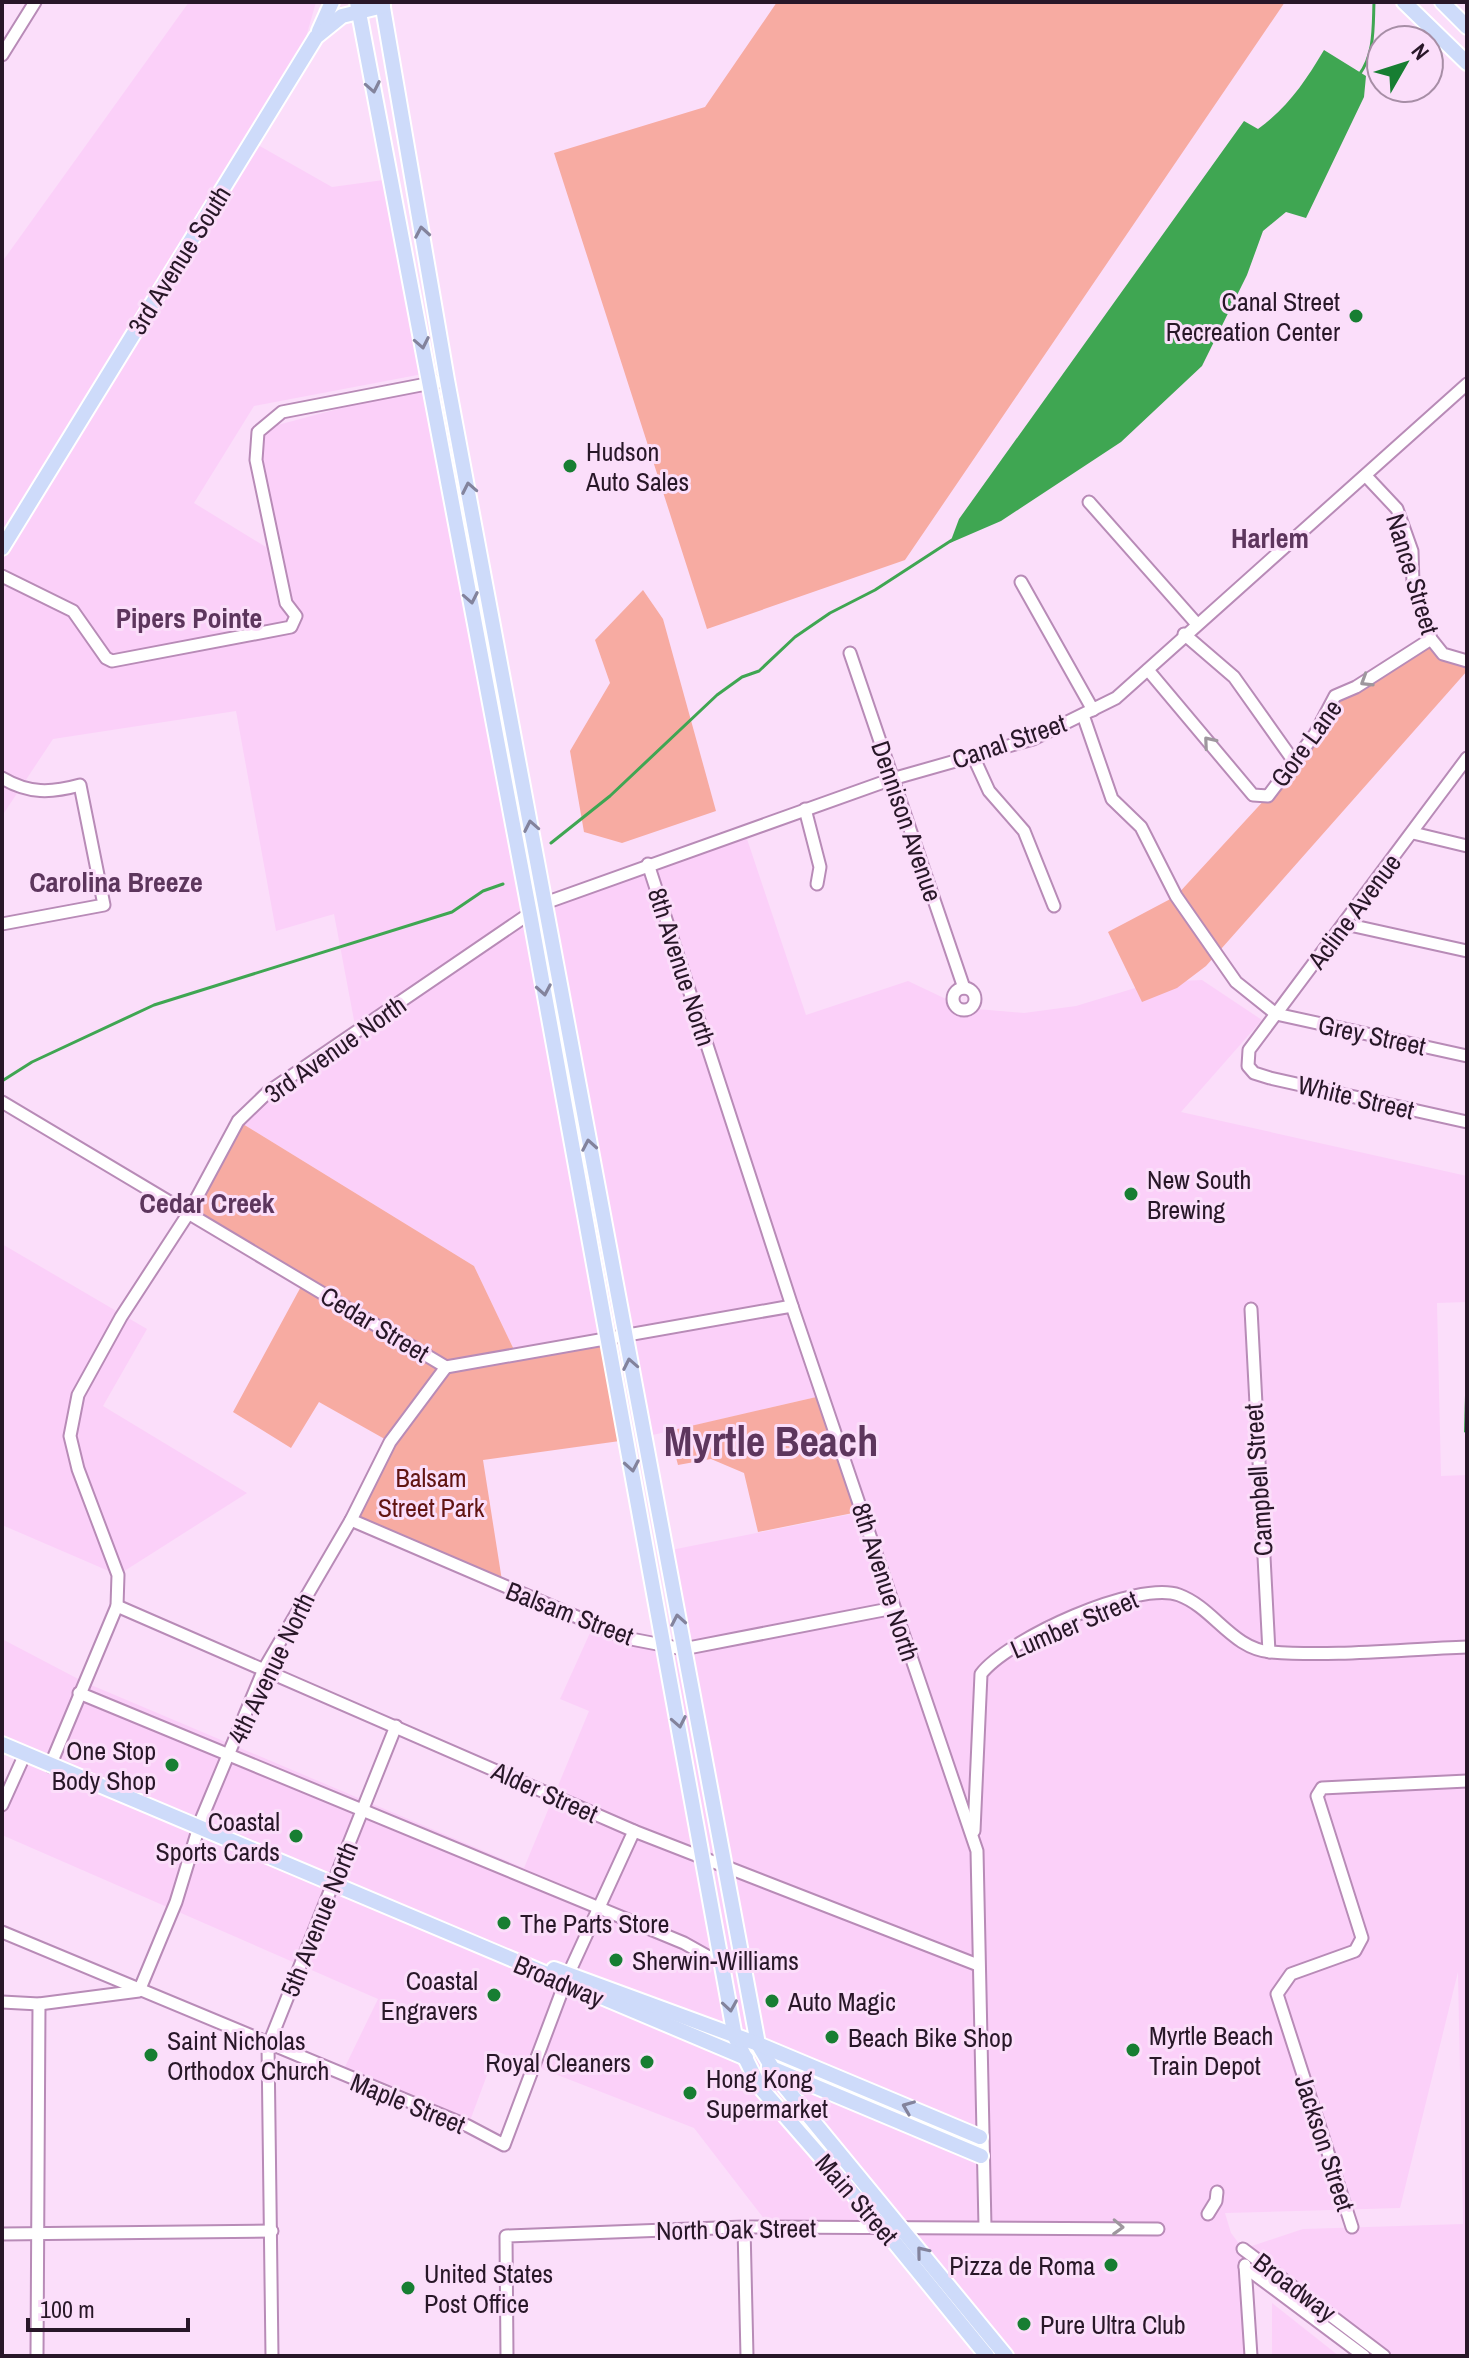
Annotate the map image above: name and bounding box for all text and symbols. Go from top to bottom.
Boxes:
north arrow [1365,24,1445,104]
text: N [1405,37,1436,66]
one-way arrow [364,80,381,94]
street label: 3rd Avenue South [119,179,239,341]
one-way arrow [415,225,432,239]
place label: Canal Street Recreation Center [1166,284,1340,349]
marker: Canal Street Recreation Center [1347,307,1365,325]
one-way arrow [413,335,430,349]
place label: Hudson Auto Sales [585,434,689,499]
marker: Hudson Auto Sales [561,457,579,475]
one-way arrow [461,481,478,495]
street label: Nance Street [1378,509,1448,639]
district label: Harlem [1231,519,1309,557]
one-way arrow [462,591,479,604]
district label: Pipers Pointe [116,599,262,637]
one-way arrow [1360,671,1374,686]
street label: Gore Lane [1262,692,1350,794]
street label: Canal Street [947,705,1071,777]
street label: Dennison Avenue [863,736,951,906]
one-way arrow [1204,737,1219,751]
one-way arrow [523,819,540,833]
street label: Acline Avenue [1299,846,1409,977]
district label: Carolina Breeze [29,863,203,901]
street label: 8th Avenue North [640,883,724,1051]
one-way arrow [535,984,552,997]
street label: 3rd Avenue North [257,987,413,1111]
street label: Grey Street [1315,1007,1429,1063]
street label: White Street [1294,1067,1418,1127]
one-way arrow [582,1138,599,1152]
place label: New South Brewing [1147,1162,1251,1227]
district label: Cedar Creek [139,1184,275,1222]
marker: New South Brewing [1122,1185,1140,1203]
street label: Cedar Street [314,1278,436,1370]
one-way arrow [622,1358,639,1372]
street label: Campbell Street [1235,1402,1281,1557]
district label: Myrtle Beach [664,1413,878,1469]
one-way arrow [623,1459,640,1473]
park label: Balsam Street Park [378,1460,485,1525]
street label: 8th Avenue North [844,1498,928,1666]
street label: Balsam Street [501,1573,639,1653]
street label: Lumber Street [1005,1581,1143,1667]
street label: 4th Avenue North [219,1586,323,1750]
one-way arrow [670,1613,687,1627]
one-way arrow [670,1716,687,1729]
place label: One Stop Body Shop [52,1733,156,1798]
street label: Alder Street [486,1753,604,1831]
marker: One Stop Body Shop [163,1756,181,1774]
place label: Coastal Sports Cards [156,1804,280,1869]
marker: Coastal Sports Cards [287,1827,305,1845]
street label: 5th Avenue North [272,1836,366,2002]
place label: The Parts Store [520,1906,669,1941]
marker: The Parts Store [495,1914,513,1932]
place label: Sherwin-Williams [632,1943,799,1978]
street label: Broadway [509,1946,610,2016]
marker: Sherwin-Williams [607,1951,625,1969]
place label: Coastal Engravers [381,1963,478,2028]
place label: Auto Magic [787,1984,896,2019]
marker: Coastal Engravers [485,1986,503,2004]
marker: Auto Magic [763,1992,781,2010]
one-way arrow [721,1999,738,2013]
place label: Myrtle Beach Train Depot [1149,2018,1273,2083]
place label: Beach Bike Shop [848,2020,1013,2055]
place label: Saint Nicholas Orthodox Church [167,2023,329,2088]
marker: Beach Bike Shop [823,2028,841,2046]
marker: Myrtle Beach Train Depot [1124,2041,1142,2059]
place label: Royal Cleaners [485,2045,631,2080]
marker: Saint Nicholas Orthodox Church [142,2046,160,2064]
marker: Royal Cleaners [638,2053,656,2071]
place label: Hong Kong Supermarket [706,2061,828,2126]
street label: Maple Street [345,2064,471,2142]
street label: Jackson Street [1287,2071,1363,2216]
marker: Hong Kong Supermarket [681,2084,699,2102]
one-way arrow [902,2101,916,2117]
street label: Main Street [808,2146,906,2252]
street label: North Oak Street [656,2210,816,2248]
one-way arrow [1112,2218,1125,2236]
street label: Broadway [1247,2244,1344,2330]
one-way arrow [917,2247,932,2261]
place label: Pizza de Roma [949,2248,1095,2283]
place label: United States Post Office [424,2256,553,2321]
marker: Pizza de Roma [1102,2256,1120,2274]
marker: United States Post Office [399,2279,417,2297]
scale bar [28,2282,188,2332]
text: 100 m [40,2293,95,2325]
place label: Pure Ultra Club [1040,2307,1186,2342]
marker: Pure Ultra Club [1015,2315,1033,2333]

